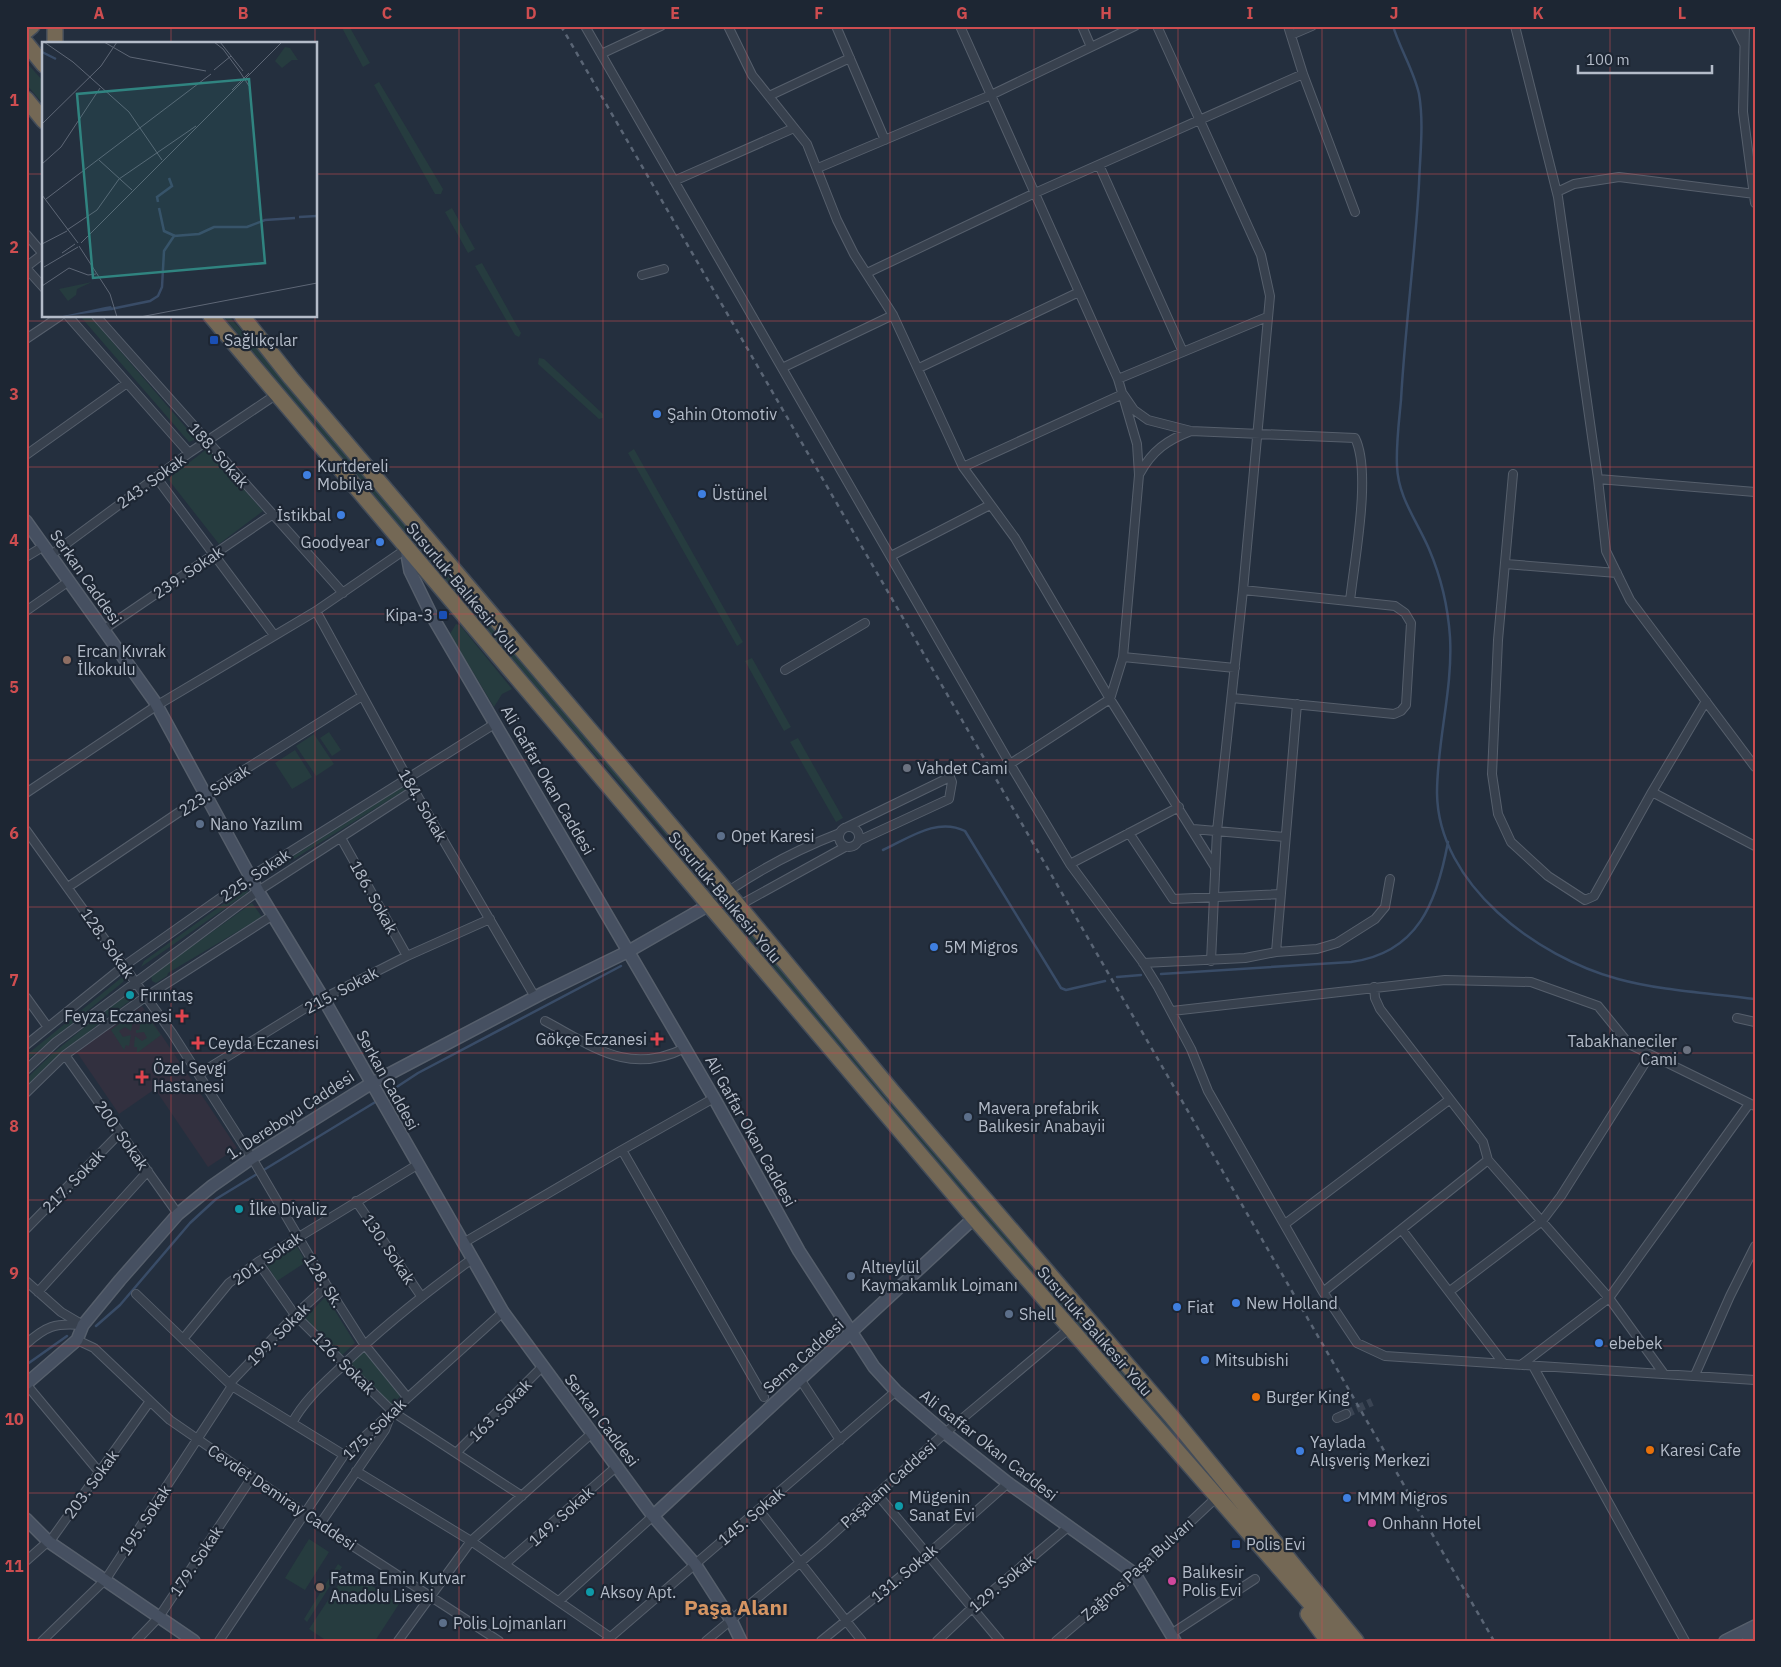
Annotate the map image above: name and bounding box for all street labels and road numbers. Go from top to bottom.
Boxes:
street label: 188. Sokak [185,418,254,492]
street label: 243. Sokak [113,449,190,513]
street label: Susurluk-Balıkesir Yolu [402,518,524,658]
street label: Serkan Caddesi [46,526,126,628]
street label: 239. Sokak [149,541,227,603]
street label: Ali Gaffar Okan Caddesi [497,702,599,858]
street label: 223. Sokak [175,759,254,820]
street label: 184. Sokak [394,765,452,845]
street label: Susurluk-Balıkesir Yolu [664,827,786,967]
street label: 225. Sokak [216,844,294,906]
street label: 186. Sokak [346,857,403,938]
street label: 128. Sokak [77,904,140,982]
street label: 215. Sokak [301,962,382,1018]
street label: Serkan Caddesi [352,1026,424,1134]
street label: Ali Gaffar Okan Caddesi [701,1052,801,1210]
street label: 1. Dereboyu Caddesi [222,1066,358,1164]
street label: 200. Sokak [91,1096,154,1174]
street label: 217. Sokak [38,1145,109,1217]
street label: 130. Sokak [358,1210,420,1288]
street label: 201. Sokak [228,1226,306,1289]
street label: 128. Sk. [300,1251,348,1311]
street label: Susurluk-Balıkesir Yolu [1033,1262,1157,1400]
street label: 199. Sokak [242,1298,314,1370]
street label: Sema Caddesi [758,1314,848,1398]
street label: 126. Sokak [308,1327,380,1399]
street label: Serkan Caddesi [561,1370,643,1470]
street label: 163. Sokak [464,1374,536,1446]
street label: Ali Gaffar Okan Caddesi [916,1385,1062,1505]
street label: 175. Sokak [338,1393,410,1464]
street label: Paşalanı Caddesi [836,1436,940,1532]
street label: Cevdet Demiray Caddesi [204,1440,360,1554]
street label: 203. Sokak [59,1445,123,1522]
street label: 195. Sokak [115,1480,176,1559]
street label: 149. Sokak [524,1481,598,1550]
street label: 145. Sokak [714,1482,789,1550]
street label: Zağnos Paşa Bulvarı [1077,1513,1197,1625]
street label: 179. Sokak [165,1522,227,1600]
street label: 131. Sokak [867,1539,942,1607]
street label: 129. Sokak [965,1549,1040,1617]

